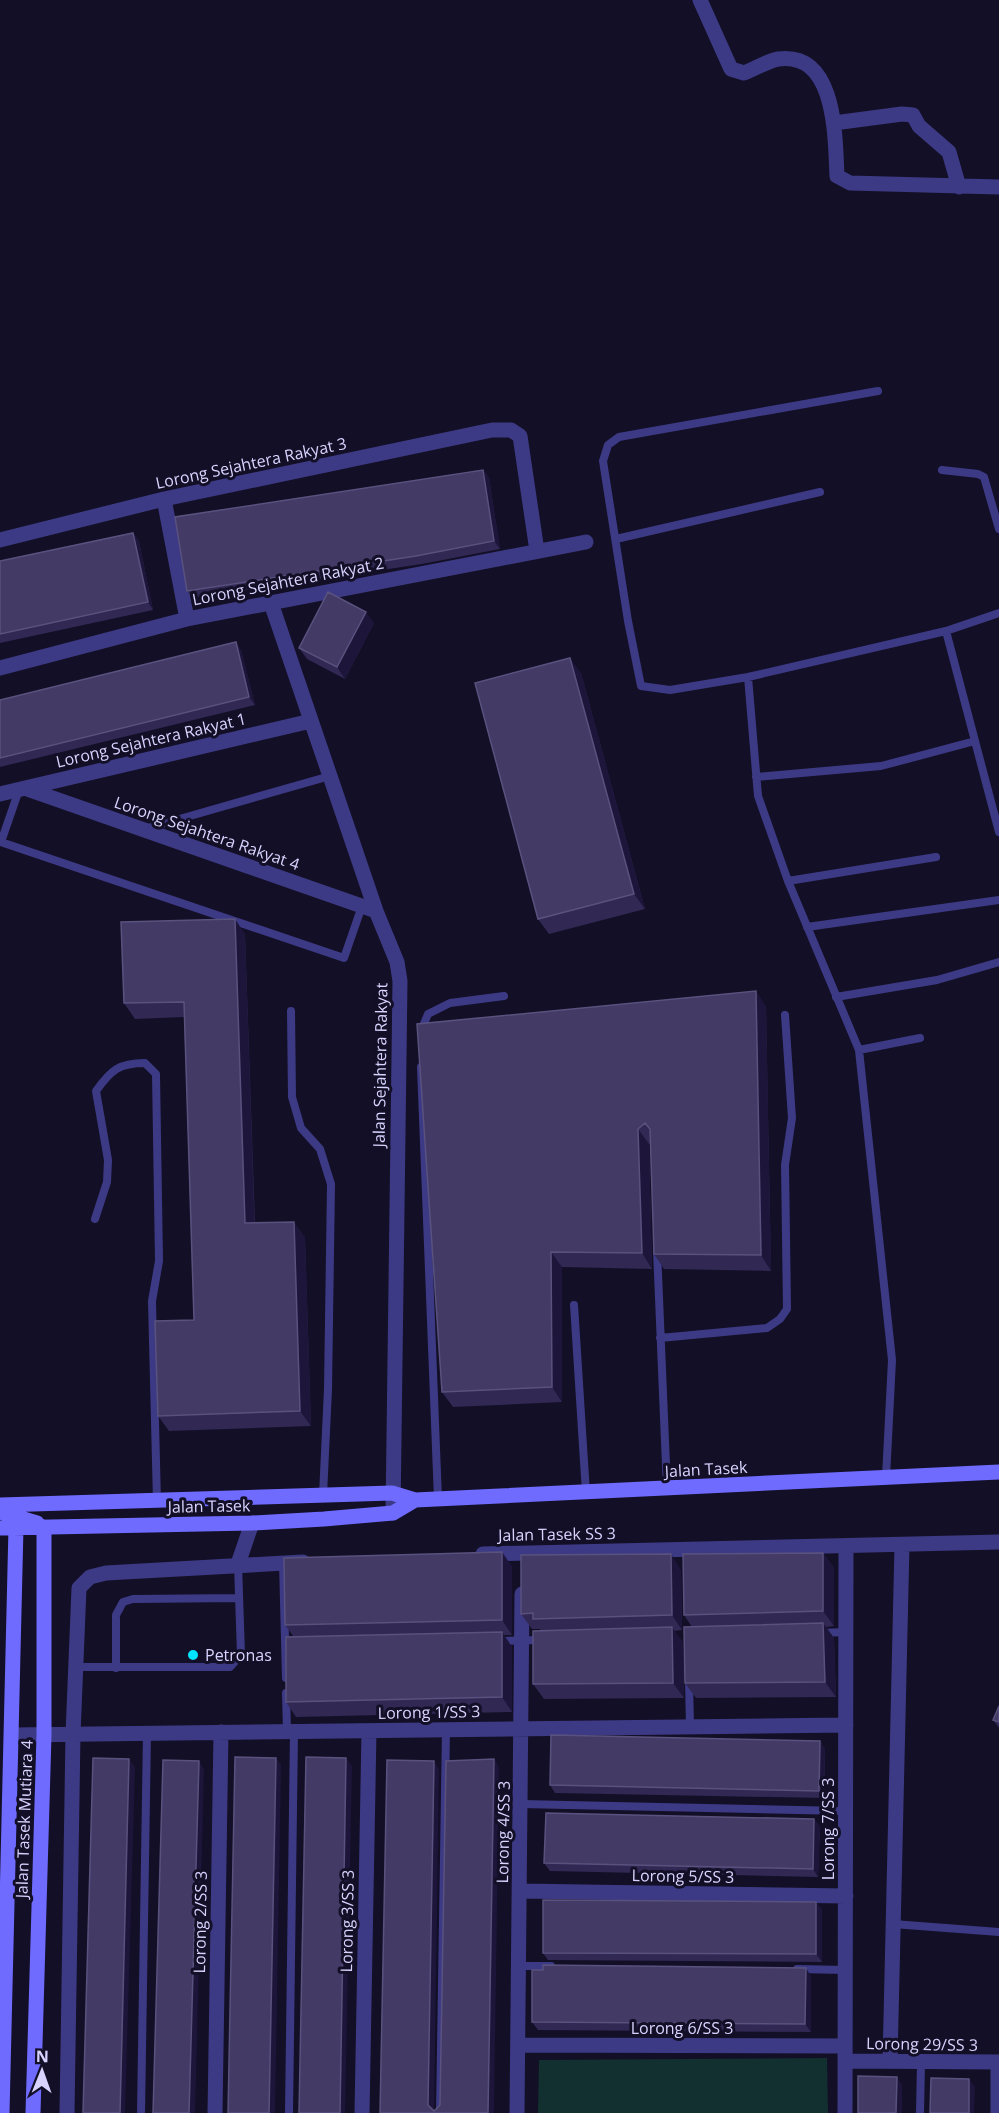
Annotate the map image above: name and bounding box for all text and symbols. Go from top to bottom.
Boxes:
street label: Lorong Sejahtera Rakyat 3 [154,432,348,494]
street label: Lorong Sejahtera Rakyat 2 [190,552,386,610]
street label: Lorong Sejahtera Rakyat 1 [54,707,248,773]
street label: Lorong Sejahtera Rakyat 4 [111,791,303,875]
street label: Jalan Sejahtera Rakyat [368,982,392,1149]
street label: Jalan Tasek [662,1456,749,1482]
street label: Jalan Tasek [165,1494,251,1518]
street label: Jalan Tasek SS 3 [496,1522,616,1546]
place label: Petronas [205,1644,272,1666]
marker: Petronas [186,1648,200,1662]
street label: Lorong 1/SS 3 [377,1700,481,1724]
street label: Jalan Tasek Mutiara 4 [10,1739,38,1901]
street label: Lorong 7/SS 3 [817,1778,839,1880]
street label: Lorong 4/SS 3 [491,1780,515,1884]
street label: Lorong 5/SS 3 [631,1864,735,1888]
street label: Lorong 3/SS 3 [335,1869,359,1973]
street label: Lorong 2/SS 3 [188,1870,212,1974]
street label: Lorong 6/SS 3 [631,2017,733,2039]
street label: Lorong 29/SS 3 [866,2032,978,2056]
north arrow [12,2041,72,2101]
text: N [36,2045,49,2067]

